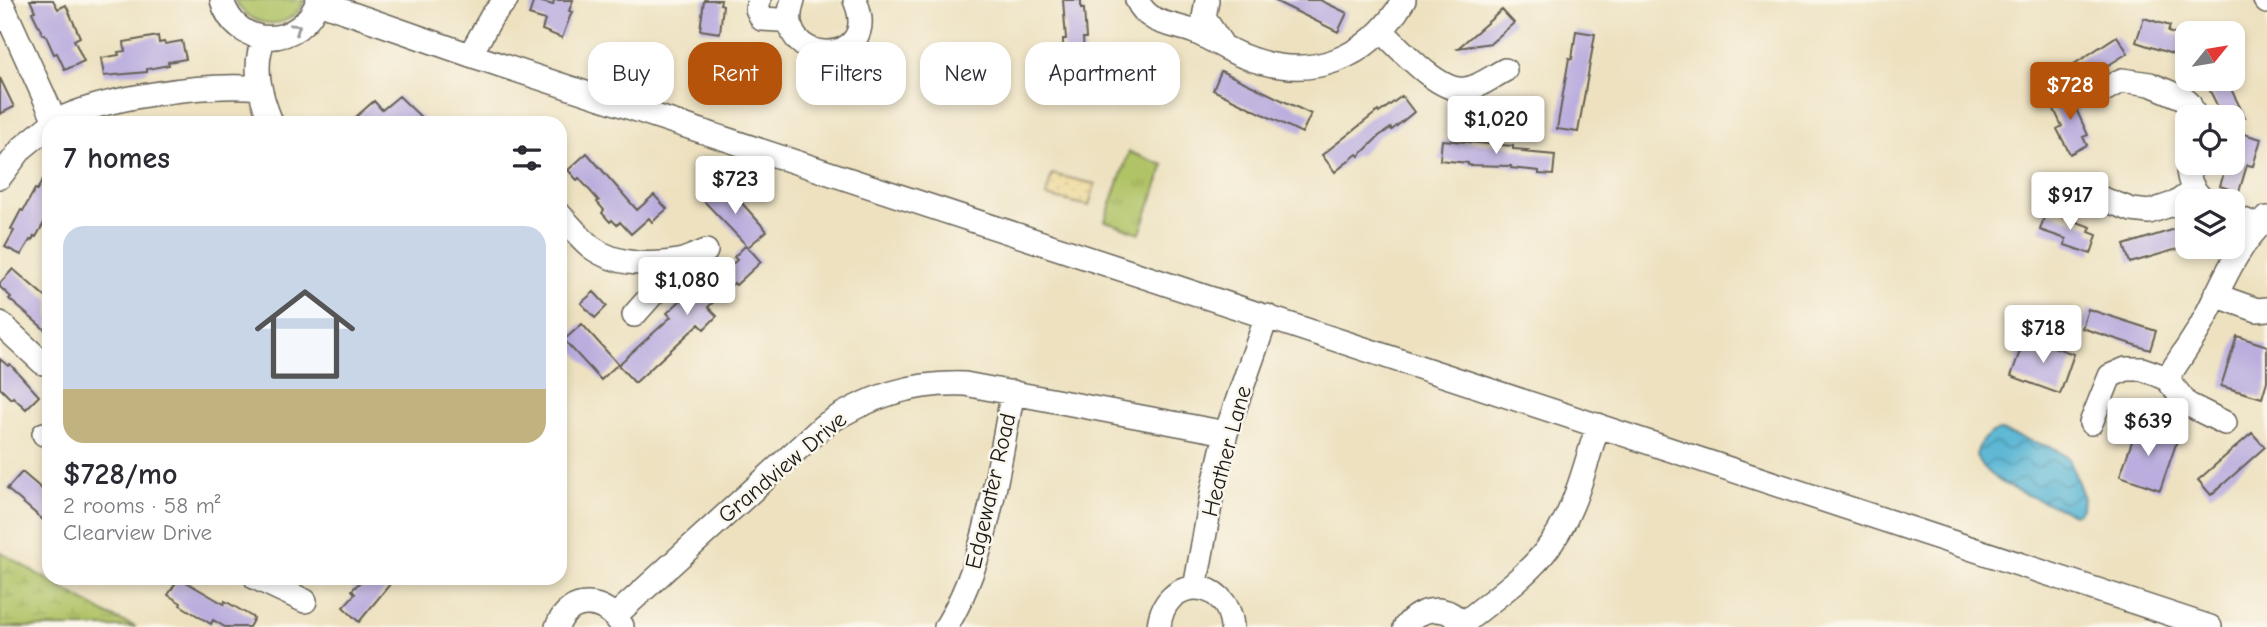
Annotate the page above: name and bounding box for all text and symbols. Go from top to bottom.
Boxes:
north arrow [2175,21,2245,91]
map controls [2175,21,2245,259]
one-way arrow [289,24,301,36]
chip: Buy [588,42,674,105]
chip: Rent [688,42,782,105]
chip: Filters [796,42,906,105]
chip: New [920,42,1011,105]
chip: Apartment [1025,42,1180,105]
pin: $728 [2029,62,2111,122]
text: $728 [2046,71,2094,98]
pin: $1,020 [1439,96,1553,156]
text: $1,020 [1463,105,1529,132]
button: locate [2175,105,2245,175]
icon: filters [508,139,546,177]
text: 7 homes [63,141,170,176]
pin: $723 [694,156,776,216]
text: $723 [712,165,759,192]
pin: $917 [2029,173,2111,232]
text: $917 [2047,181,2093,208]
button: layers [2175,189,2245,259]
pin: $1,080 [630,258,744,317]
text: $1,080 [654,266,720,293]
icon: home [242,271,368,397]
pin: $718 [2002,306,2084,365]
text: $718 [2020,314,2066,341]
street label: Heather Lane [1196,383,1257,520]
pin: $639 [2107,398,2189,458]
street label: Grandview Drive [713,406,852,529]
text: $639 [2123,407,2173,434]
street label: Edgewater Road [959,411,1022,572]
text: $728/mo [63,457,177,492]
text: 2 rooms · 58 m² [63,492,221,519]
text: Clearview Drive [63,519,212,546]

